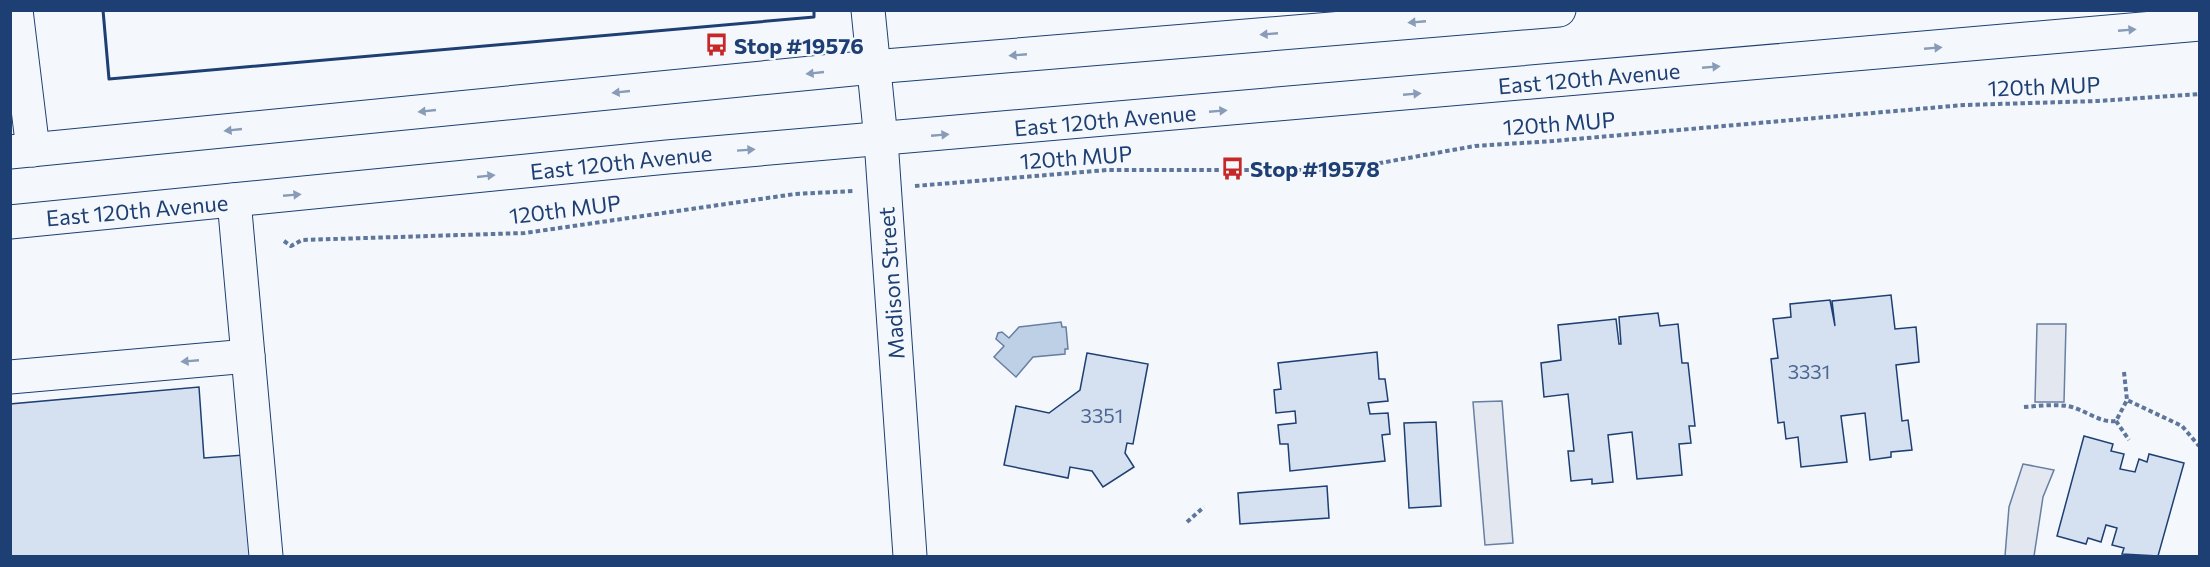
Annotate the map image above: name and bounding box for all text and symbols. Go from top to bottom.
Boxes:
one-way arrow [1407,17,1426,27]
one-way arrow [2118,25,2137,35]
one-way arrow [1260,29,1279,39]
bus stop icon: Stop #19576 [703,32,729,58]
place label: Stop #19576 [734,32,864,59]
one-way arrow [1924,43,1943,53]
one-way arrow [1008,50,1027,60]
street label: East 120th Avenue [1497,57,1681,99]
one-way arrow [1701,62,1720,72]
one-way arrow [806,68,825,78]
street label: 120th MUP [1987,71,2101,101]
one-way arrow [612,87,631,97]
one-way arrow [1402,89,1421,98]
street label: East 120th Avenue [1013,99,1197,141]
one-way arrow [418,106,437,116]
one-way arrow [1208,106,1227,115]
street label: 120th MUP [1502,106,1616,140]
one-way arrow [223,125,242,135]
one-way arrow [930,130,949,140]
street label: East 120th Avenue [529,139,713,185]
street label: 120th MUP [1019,140,1133,174]
one-way arrow [737,146,756,155]
bus stop icon: Stop #19578 [1219,155,1245,181]
place label: Stop #19578 [1250,155,1380,182]
one-way arrow [477,171,496,181]
street label: East 120th Avenue [45,189,229,231]
street label: 120th MUP [508,189,622,229]
one-way arrow [283,190,302,200]
street label: Madison Street [872,206,910,360]
one-way arrow [180,356,199,366]
house number: 3331 [1788,359,1830,383]
house number: 3351 [1081,403,1123,427]

